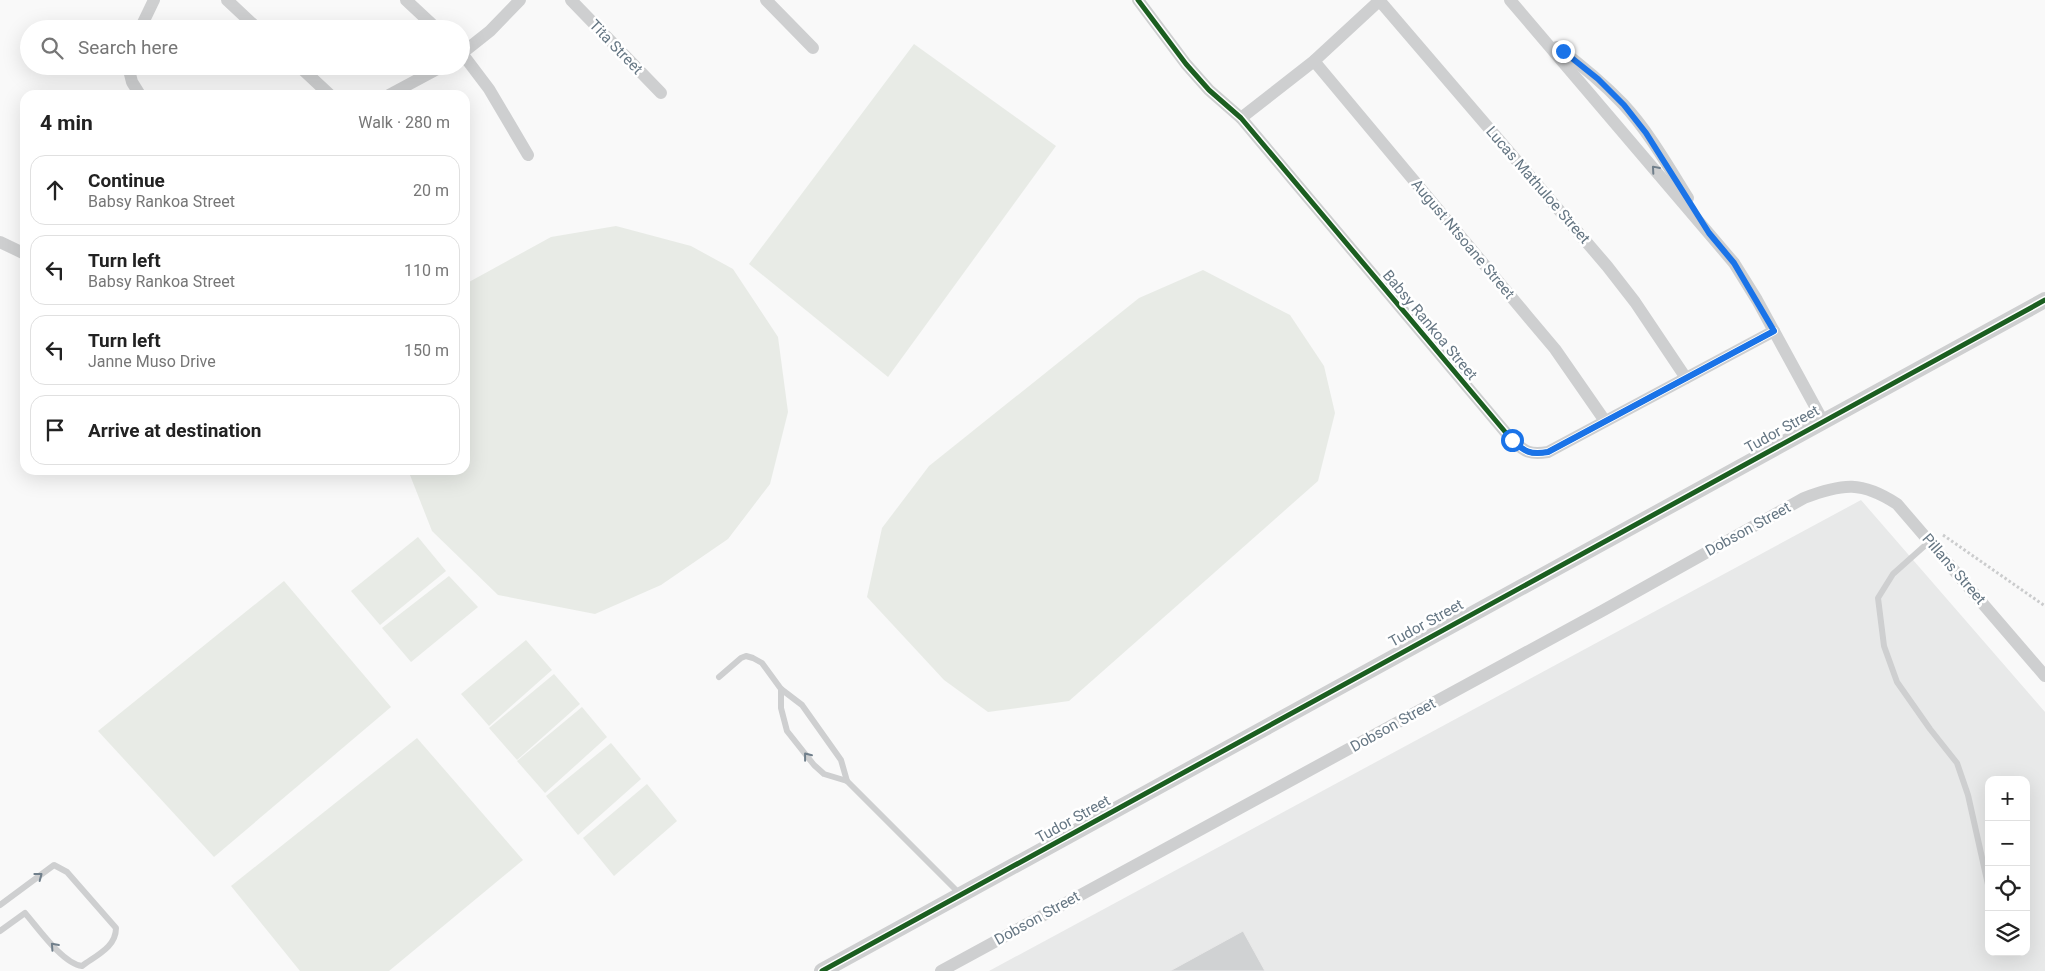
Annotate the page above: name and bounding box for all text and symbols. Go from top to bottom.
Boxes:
street label: Tita Street [586,16,646,78]
search box [20,20,470,75]
icon: search [38,34,66,62]
text: Search here [78,36,178,59]
route end [1552,40,1575,63]
text: 4 min [40,111,93,135]
text: Walk · 280 m [358,113,450,132]
street label: Lucas Mathuloe Street [1482,123,1594,247]
one-way arrow [1652,166,1660,175]
text: Continue [88,169,165,192]
icon: ahead [41,176,69,204]
street label: August Ntsoane Street [1408,176,1518,303]
text: 20 m [413,181,449,200]
text: Babsy Rankoa Street [88,192,235,211]
text: Turn left [88,249,161,272]
icon: left [41,256,69,284]
text: 110 m [404,261,449,280]
street label: Babsy Rankoa Street [1379,266,1481,384]
text: Babsy Rankoa Street [88,272,235,291]
text: Turn left [88,329,161,352]
icon: left [41,336,69,364]
text: 150 m [404,341,449,360]
text: Janne Muso Drive [88,352,216,371]
street label: Tudor Street [1742,401,1822,457]
icon: arrive [41,416,69,444]
text: Arrive at destination [88,419,261,442]
route start [1501,429,1524,452]
street label: Dobson Street [1702,498,1794,560]
street label: Pillans Street [1918,530,1990,608]
street label: Tudor Street [1386,595,1466,651]
street label: Dobson Street [1347,694,1439,756]
one-way arrow [804,753,812,762]
map controls [1985,776,2030,956]
button: + [1985,776,2030,821]
street label: Tudor Street [1033,791,1113,847]
button: − [1985,821,2030,866]
button: locate [1985,866,2030,911]
one-way arrow [33,874,42,882]
street label: Dobson Street [991,887,1083,949]
button: layers [1985,911,2030,956]
one-way arrow [51,943,60,952]

